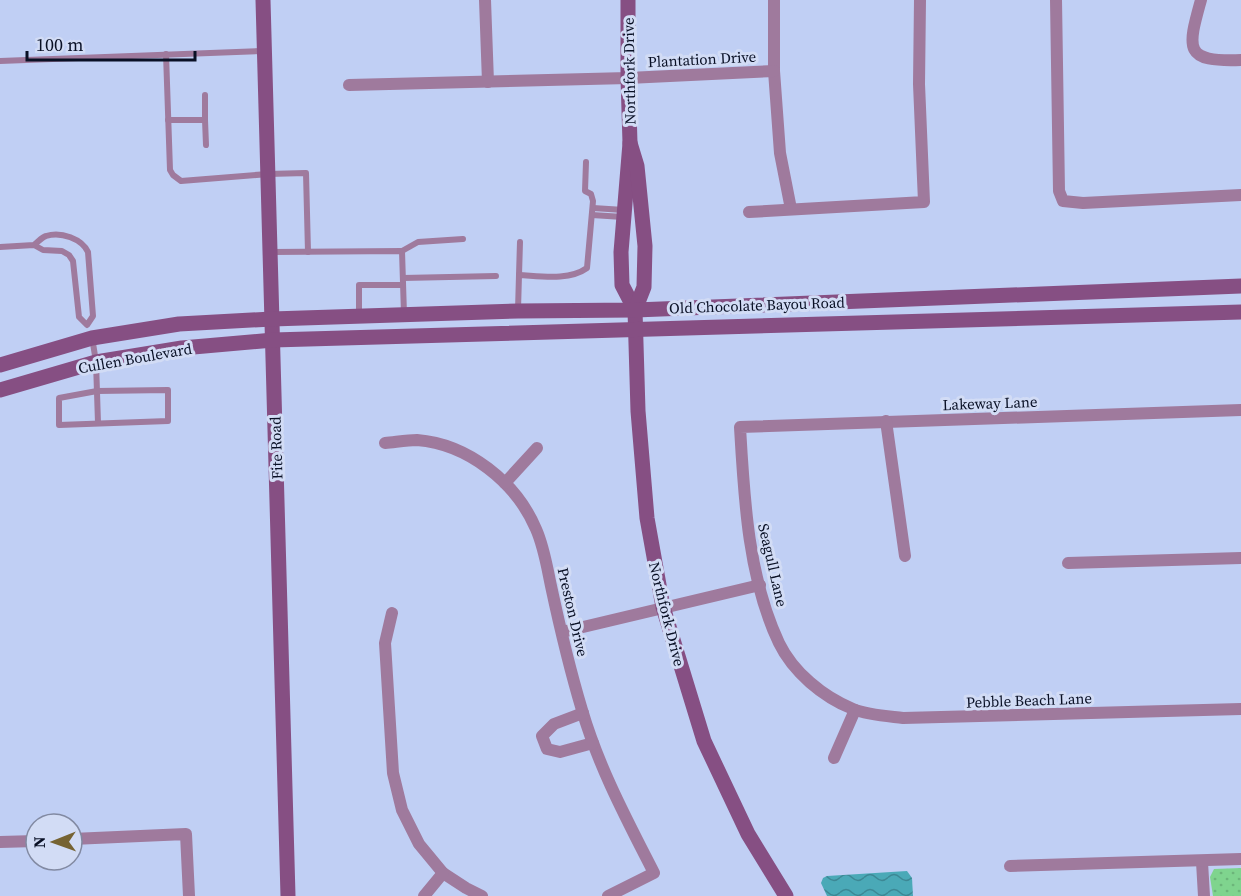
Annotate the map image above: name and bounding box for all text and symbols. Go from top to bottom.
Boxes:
street label: Northfork Drive [618,17,640,125]
scale bar [27,24,195,62]
text: 100 m [36,32,83,57]
street label: Plantation Drive [647,46,757,72]
street label: Old Chocolate Bayou Road [669,291,846,319]
street label: Cullen Boulevard [77,338,194,378]
street label: Lakeway Lane [942,391,1038,415]
street label: Fite Road [264,416,288,480]
street label: Seagull Lane [753,521,793,609]
street label: Northfork Drive [644,560,690,669]
street label: Preston Drive [553,565,594,659]
street label: Pebble Beach Lane [966,687,1093,713]
north arrow [24,812,84,872]
text: N [28,836,50,848]

